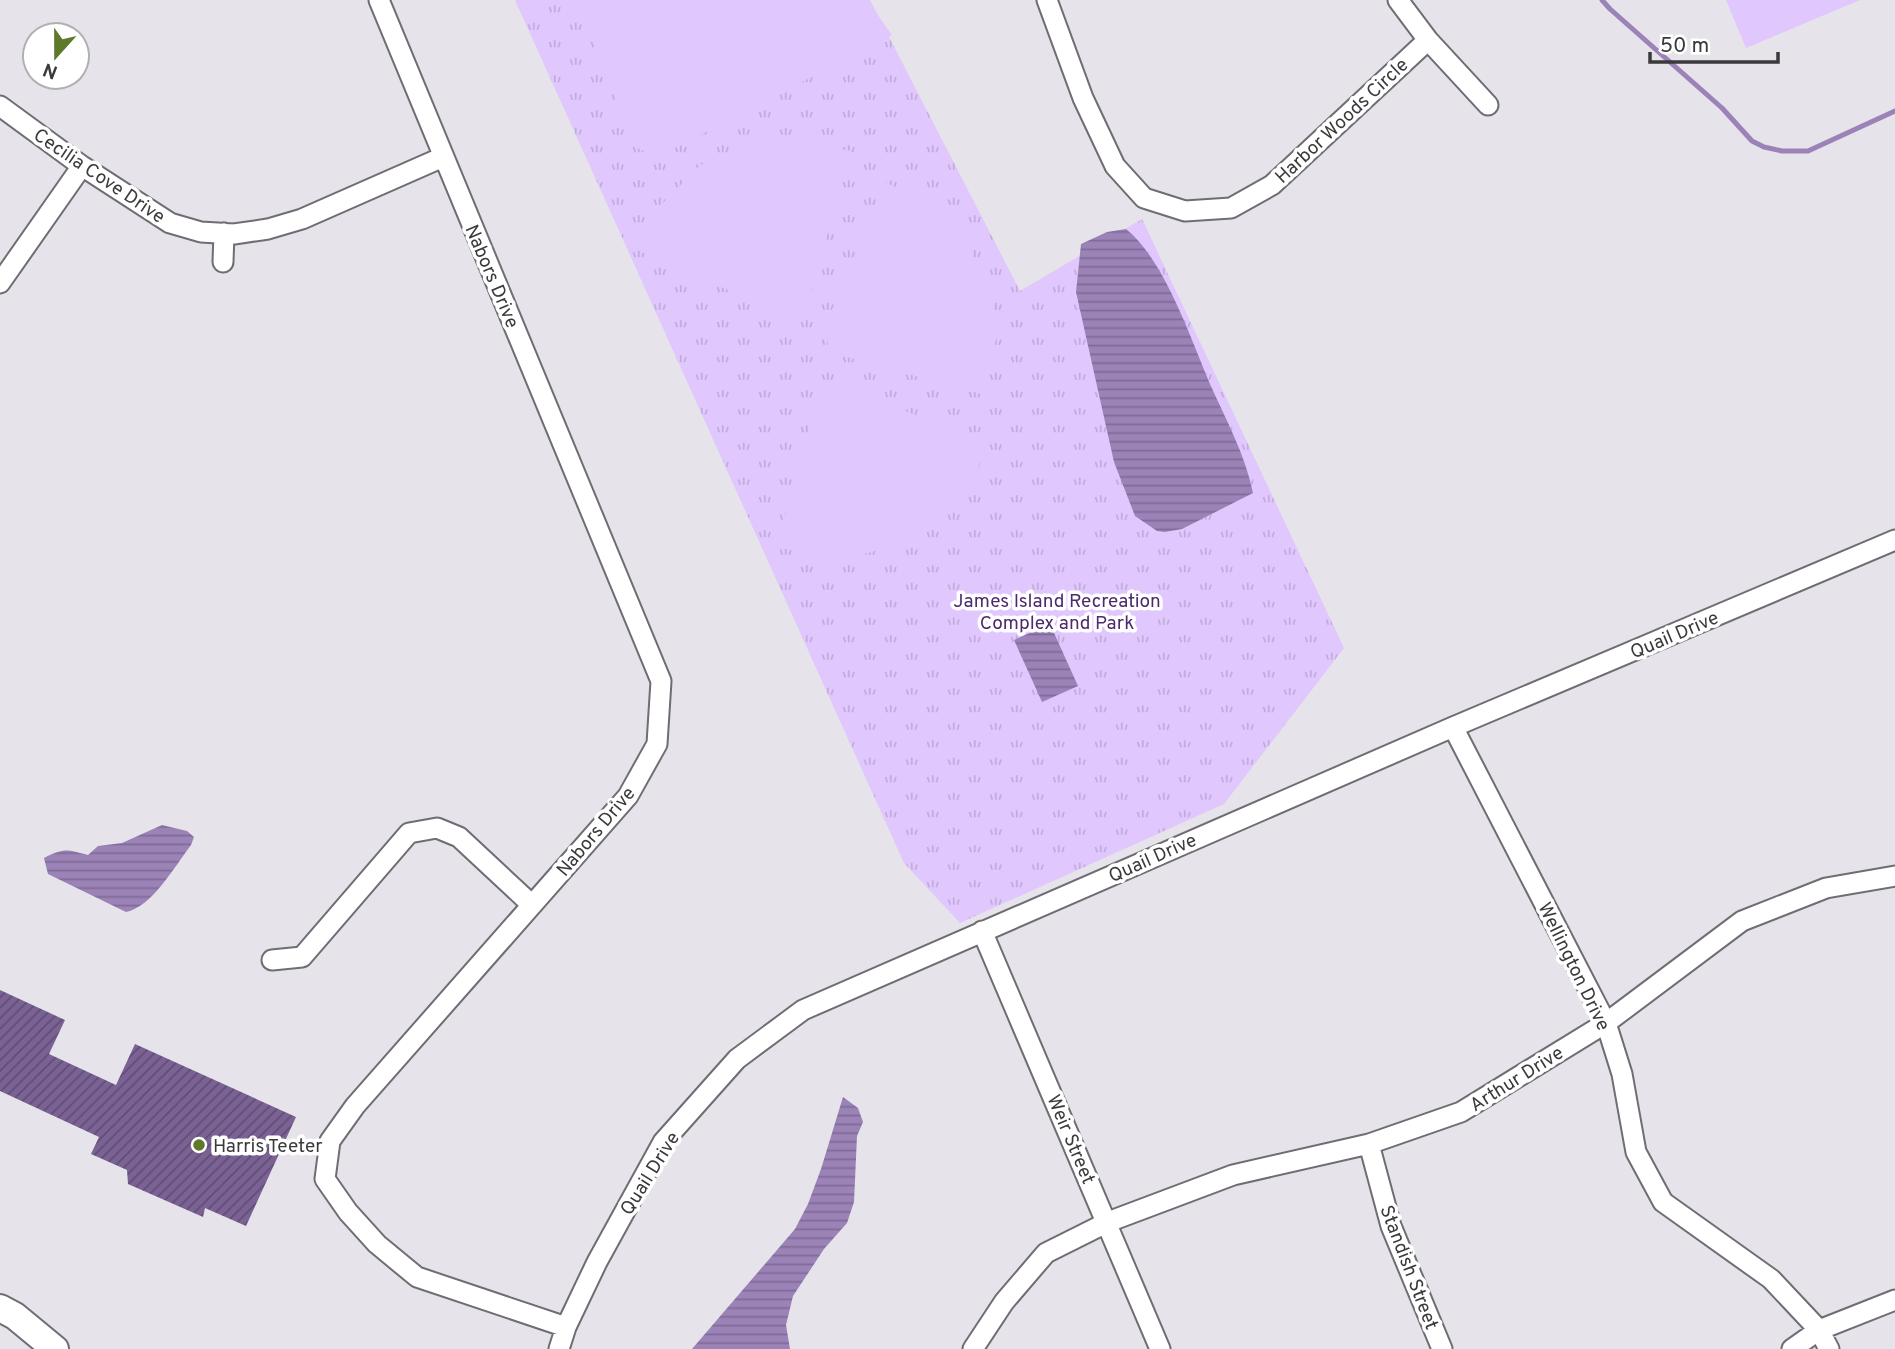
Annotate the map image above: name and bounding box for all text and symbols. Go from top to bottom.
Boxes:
north arrow [21,21,91,91]
scale bar [1650,21,1778,65]
text: 50 m [1660,33,1709,60]
street label: Harbor Woods Circle [1271,54,1414,189]
text: N [40,56,61,84]
street label: Cecilia Cove Drive [28,124,169,230]
street label: Nabors Drive [459,221,524,332]
park label: James Island Recreation Complex and Park [953,590,1161,636]
street label: Quail Drive [1627,606,1723,665]
street label: Nabors Drive [552,782,641,882]
street label: Quail Drive [1105,829,1201,889]
street label: Wellington Drive [1532,899,1615,1035]
street label: Arthur Drive [1466,1041,1568,1118]
street label: Weir Street [1041,1091,1100,1188]
street label: Quail Drive [616,1128,686,1220]
place label: Harris Teeter [213,1135,323,1159]
marker: Harris Teeter [191,1137,207,1153]
street label: Standish Street [1373,1202,1443,1333]

